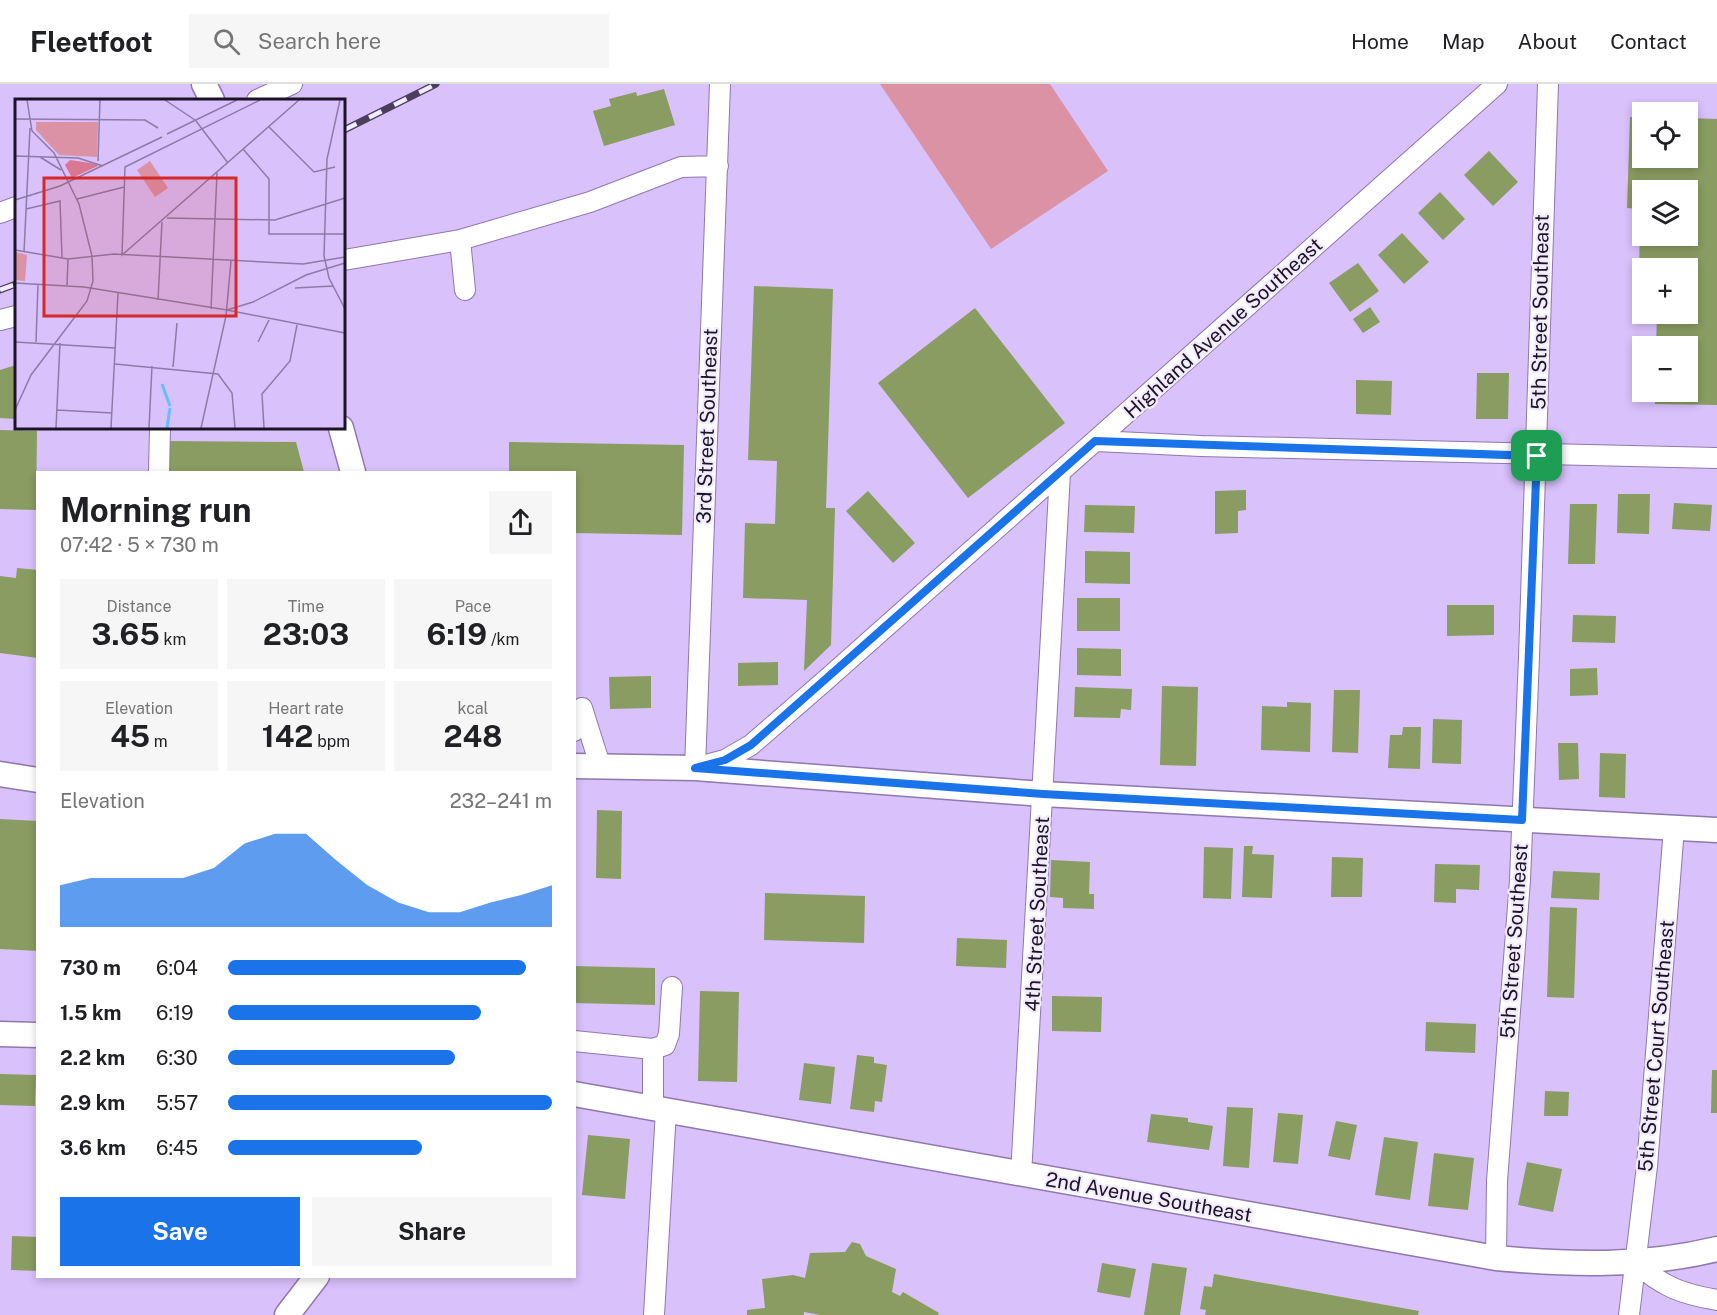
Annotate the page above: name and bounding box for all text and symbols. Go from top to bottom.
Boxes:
search box [189,14,609,68]
text: Fleetfoot [30,25,153,58]
icon: search [210,25,243,58]
text: Search here [258,28,381,54]
text: Home [1351,29,1409,54]
text: Map [1442,29,1485,54]
text: About [1518,29,1577,54]
text: Contact [1610,29,1687,54]
inset map [15,99,345,429]
map controls [1632,102,1698,402]
button: locate [1632,102,1698,168]
button: layers [1632,180,1698,246]
street label: 5th Street Southeast [1526,214,1554,410]
street label: Highland Avenue Southeast [1119,233,1327,423]
button: + [1632,258,1698,324]
street label: 3rd Street Southeast [692,328,722,524]
button: − [1632,336,1698,402]
pin [1511,430,1562,481]
icon: arrive [1520,439,1553,472]
text: Morning run [60,491,252,529]
button: share [489,491,552,554]
text: 07:42 · 5 × 730 m [60,533,219,557]
text: Distance [107,597,171,616]
text: Time [288,597,324,616]
text: Pace [455,597,491,616]
text: 3.65 [92,616,160,652]
text: 23:03 [263,616,349,652]
text: 6:19 [427,616,487,652]
text: km [160,630,186,649]
text: /km [487,630,519,649]
text: Elevation [105,699,173,718]
text: Heart rate [268,699,344,718]
text: kcal [458,699,488,718]
text: 45 [110,718,150,754]
text: 142 [262,718,313,754]
text: 248 [444,718,502,754]
text: m [150,732,168,751]
text: bpm [313,732,350,751]
text: Elevation [60,789,145,813]
text: 232–241 m [450,789,552,813]
street label: 4th Street Southeast [1020,816,1054,1012]
street label: 5th Street Southeast [1495,843,1533,1039]
street label: 5th Street Court Southeast [1633,919,1679,1173]
text: 730 m [60,956,121,980]
text: 6:04 [156,956,198,980]
text: 1.5 km [60,1001,121,1025]
text: 6:19 [156,1001,194,1025]
text: 2.2 km [60,1046,125,1070]
text: 6:30 [156,1046,198,1070]
text: 2.9 km [60,1091,125,1115]
text: 5:57 [156,1091,198,1115]
text: 3.6 km [60,1136,126,1160]
text: 6:45 [156,1136,198,1160]
street label: 2nd Avenue Southeast [1044,1167,1254,1227]
button: Save [60,1197,300,1266]
button: Share [312,1197,552,1266]

